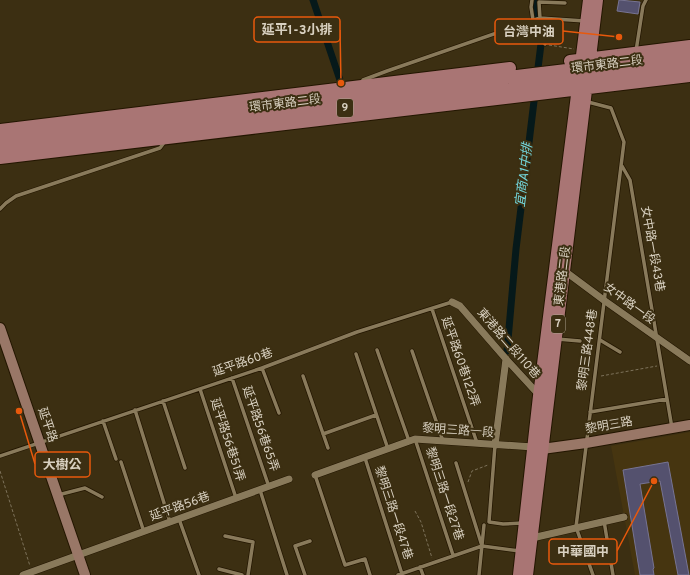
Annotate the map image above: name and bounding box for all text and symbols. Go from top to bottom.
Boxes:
callout: 延平1-3小排 [254,17,340,42]
callout: 台灣中油 [495,19,563,44]
text: 延平1-3小排 [262,22,332,39]
text: 台灣中油 [503,24,555,41]
street label: 環市東路二段 [570,53,644,77]
street label: 環市東路二段 [248,92,322,116]
road number: 9 [337,99,353,117]
water label: 宜商A1中排 [513,140,537,208]
street label: 女中路一段43巷 [637,205,667,293]
street label: 東港路二段 [551,245,575,307]
street label: 女中路一段 [600,280,658,328]
street label: 東港路二段110巷 [473,305,543,383]
street label: 黎明三路448巷 [574,308,602,392]
street label: 延平路60巷122弄 [437,315,483,409]
road number: 7 [551,315,565,333]
street label: 延平路60巷 [211,345,275,381]
street label: 延平路56巷65弄 [238,384,282,474]
street label: 延平路56巷51弄 [206,396,248,484]
street label: 延平路 [34,405,60,445]
street label: 黎明三路 [584,414,634,438]
street label: 黎明三路一段 [422,421,494,441]
street label: 黎明三路一段27巷 [421,445,467,543]
callout: 大樹公 [35,452,90,477]
text: 大樹公 [42,457,82,474]
street label: 黎明三路一段47巷 [370,464,416,562]
street label: 延平路56巷 [148,489,212,525]
callout: 中華國中 [549,539,617,564]
text: 中華國中 [557,545,609,561]

